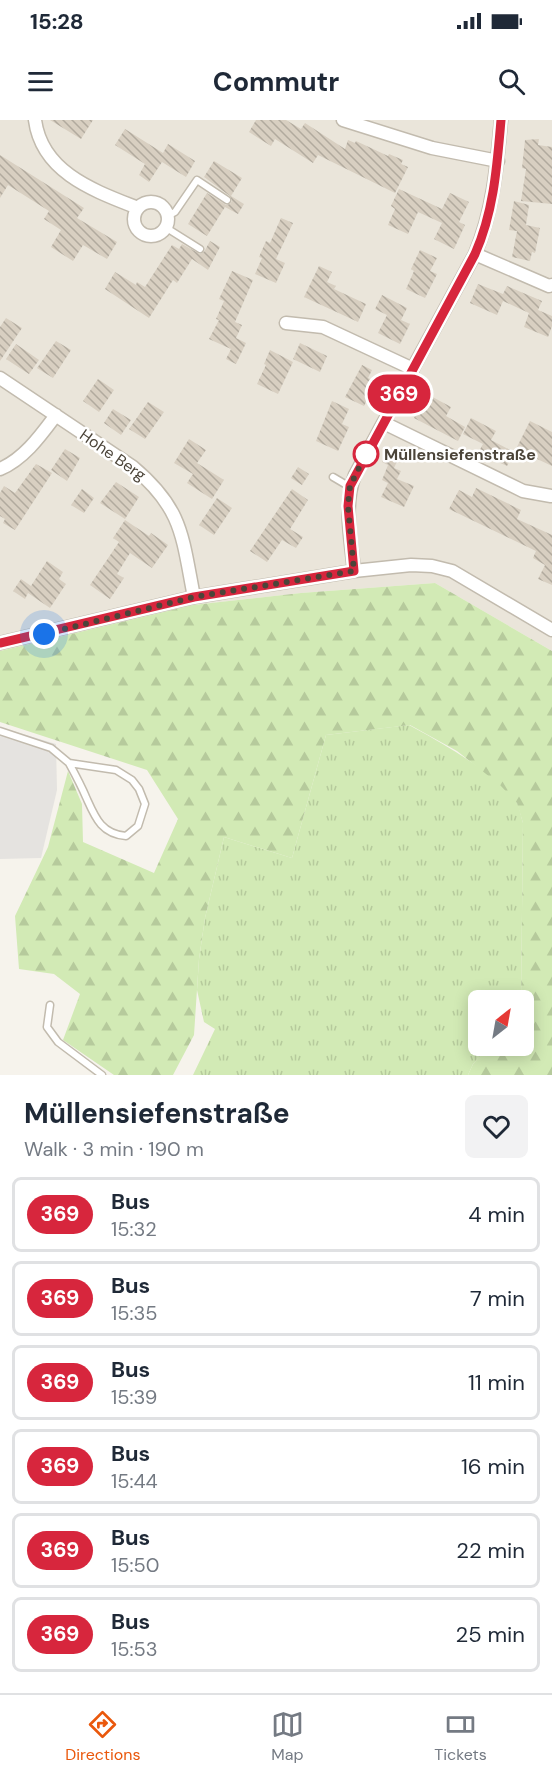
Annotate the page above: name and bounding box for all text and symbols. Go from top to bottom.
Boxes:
text: 15:28 [30,7,84,36]
text: Commutr [213,64,339,99]
icon: menu [24,65,57,98]
icon: search [495,65,528,98]
line badge: 369 [364,374,434,414]
text: 369 [380,380,418,408]
street label: Hohe Berg [76,425,150,486]
marker: Müllensiefenstraße [353,441,379,467]
place label: Müllensiefenstraße [384,444,536,465]
your location [29,619,59,649]
north arrow [468,990,534,1056]
map controls [468,990,534,1056]
text: Müllensiefenstraße [24,1095,290,1132]
button: heart [465,1095,528,1158]
text: Walk · 3 min · 190 m [24,1136,204,1162]
text: Bus [111,1187,150,1216]
text: 369 [41,1200,79,1228]
text: 4 min [468,1200,525,1229]
text: 15:32 [111,1216,157,1242]
text: Bus [111,1271,150,1300]
text: 369 [41,1284,79,1312]
text: 7 min [470,1284,525,1313]
text: 15:35 [111,1300,158,1326]
text: Bus [111,1355,150,1384]
text: 369 [41,1368,79,1396]
text: 11 min [468,1368,525,1397]
text: 15:39 [111,1384,157,1410]
text: Bus [111,1439,150,1468]
text: 369 [41,1452,79,1480]
text: 16 min [461,1452,525,1481]
text: 15:44 [111,1468,158,1494]
text: Bus [111,1523,150,1552]
text: 369 [41,1536,79,1564]
text: 22 min [456,1536,525,1565]
text: 15:50 [111,1552,159,1578]
text: Bus [111,1607,150,1636]
text: 369 [41,1620,79,1648]
text: 25 min [456,1620,525,1649]
text: 15:53 [111,1636,158,1662]
tab: Directions [65,1708,140,1765]
tab: Map [271,1708,304,1765]
tab: Tickets [434,1708,487,1765]

